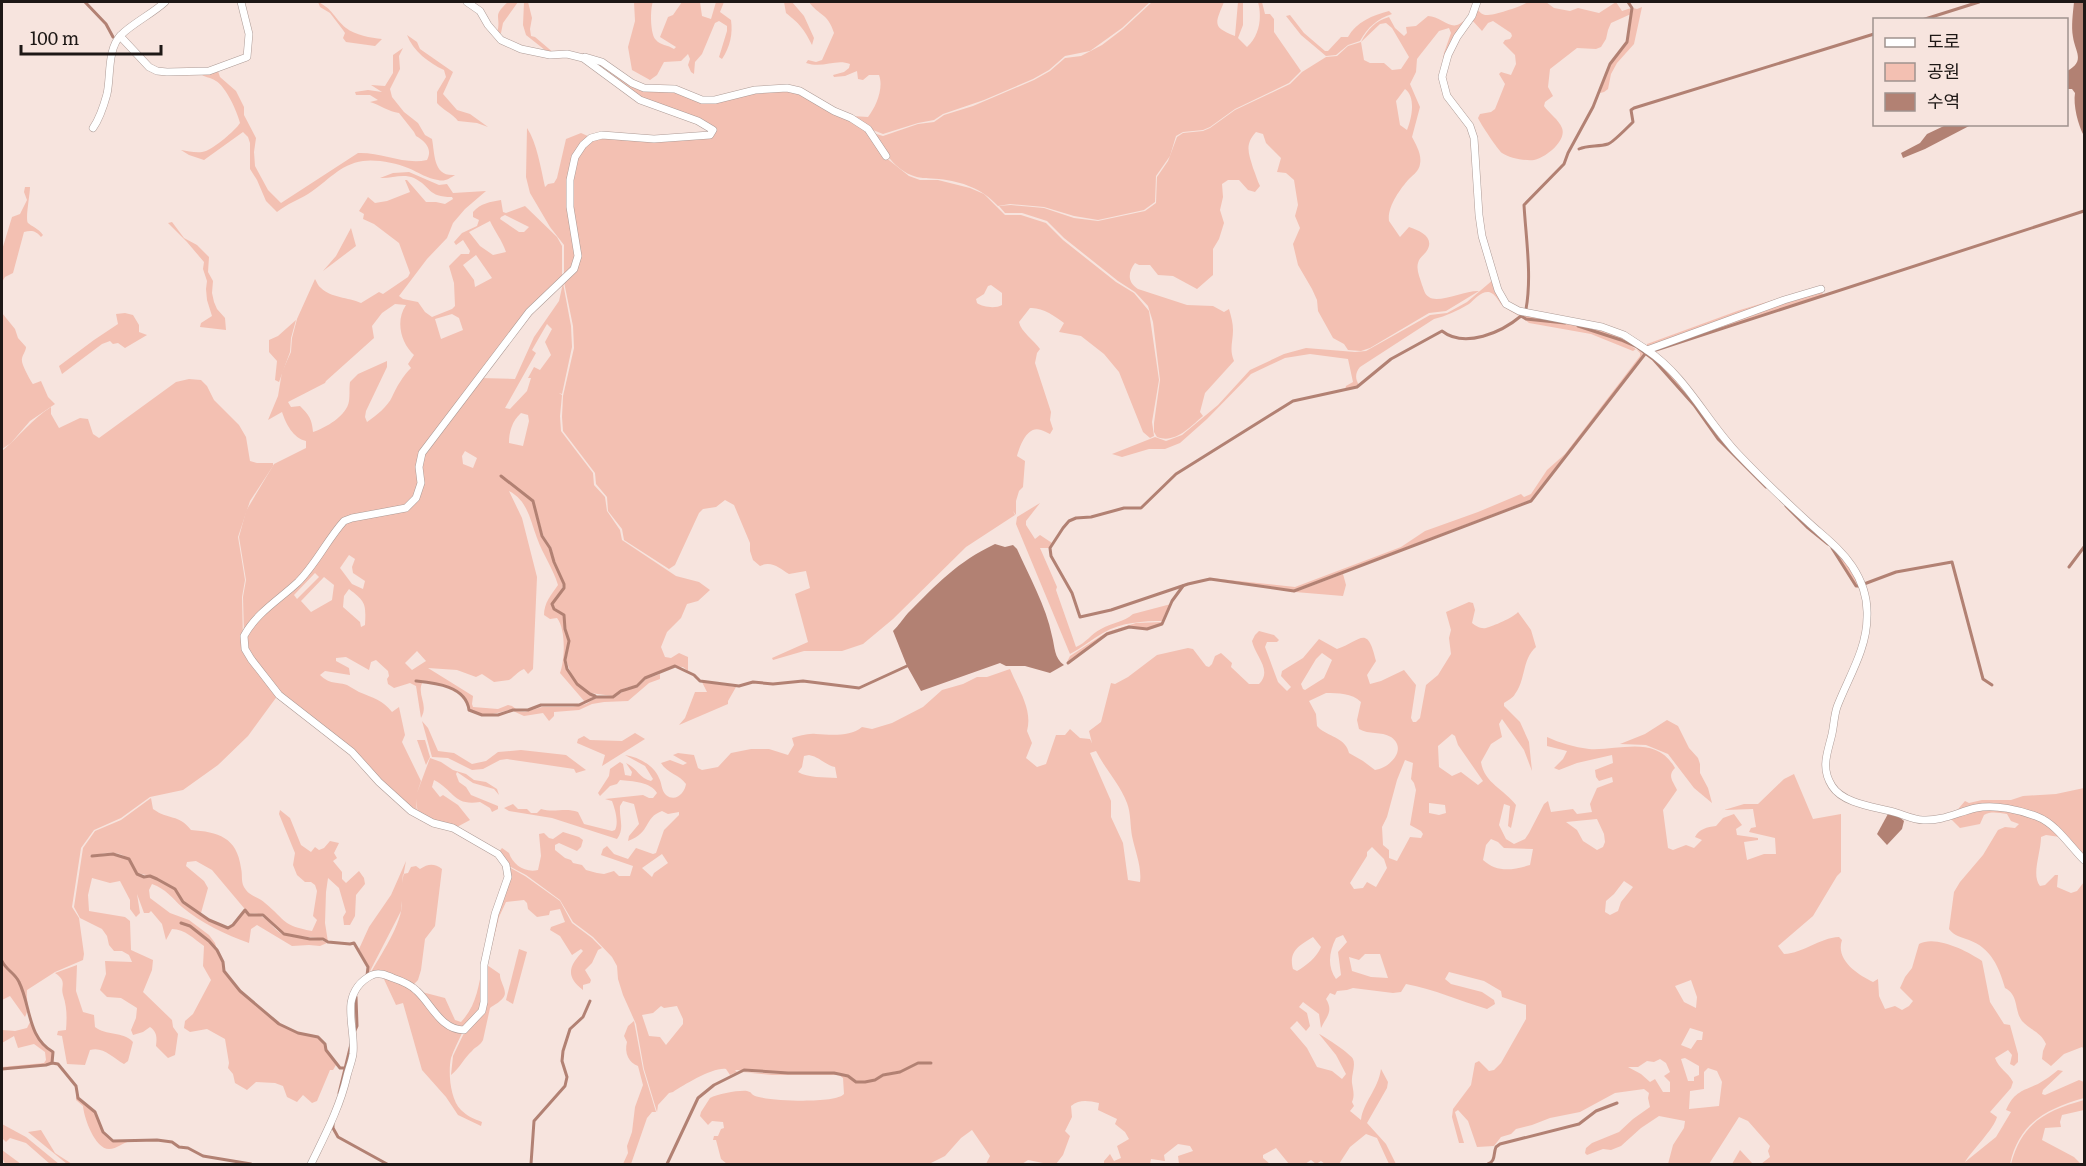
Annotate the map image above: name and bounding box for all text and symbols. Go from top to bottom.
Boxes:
scale bar [21,18,160,56]
legend [1873,18,2068,126]
text: 100 m [30,24,79,51]
text: 도로 [1927,27,1960,54]
text: 공원 [1927,57,1960,84]
text: 수역 [1927,87,1960,114]

